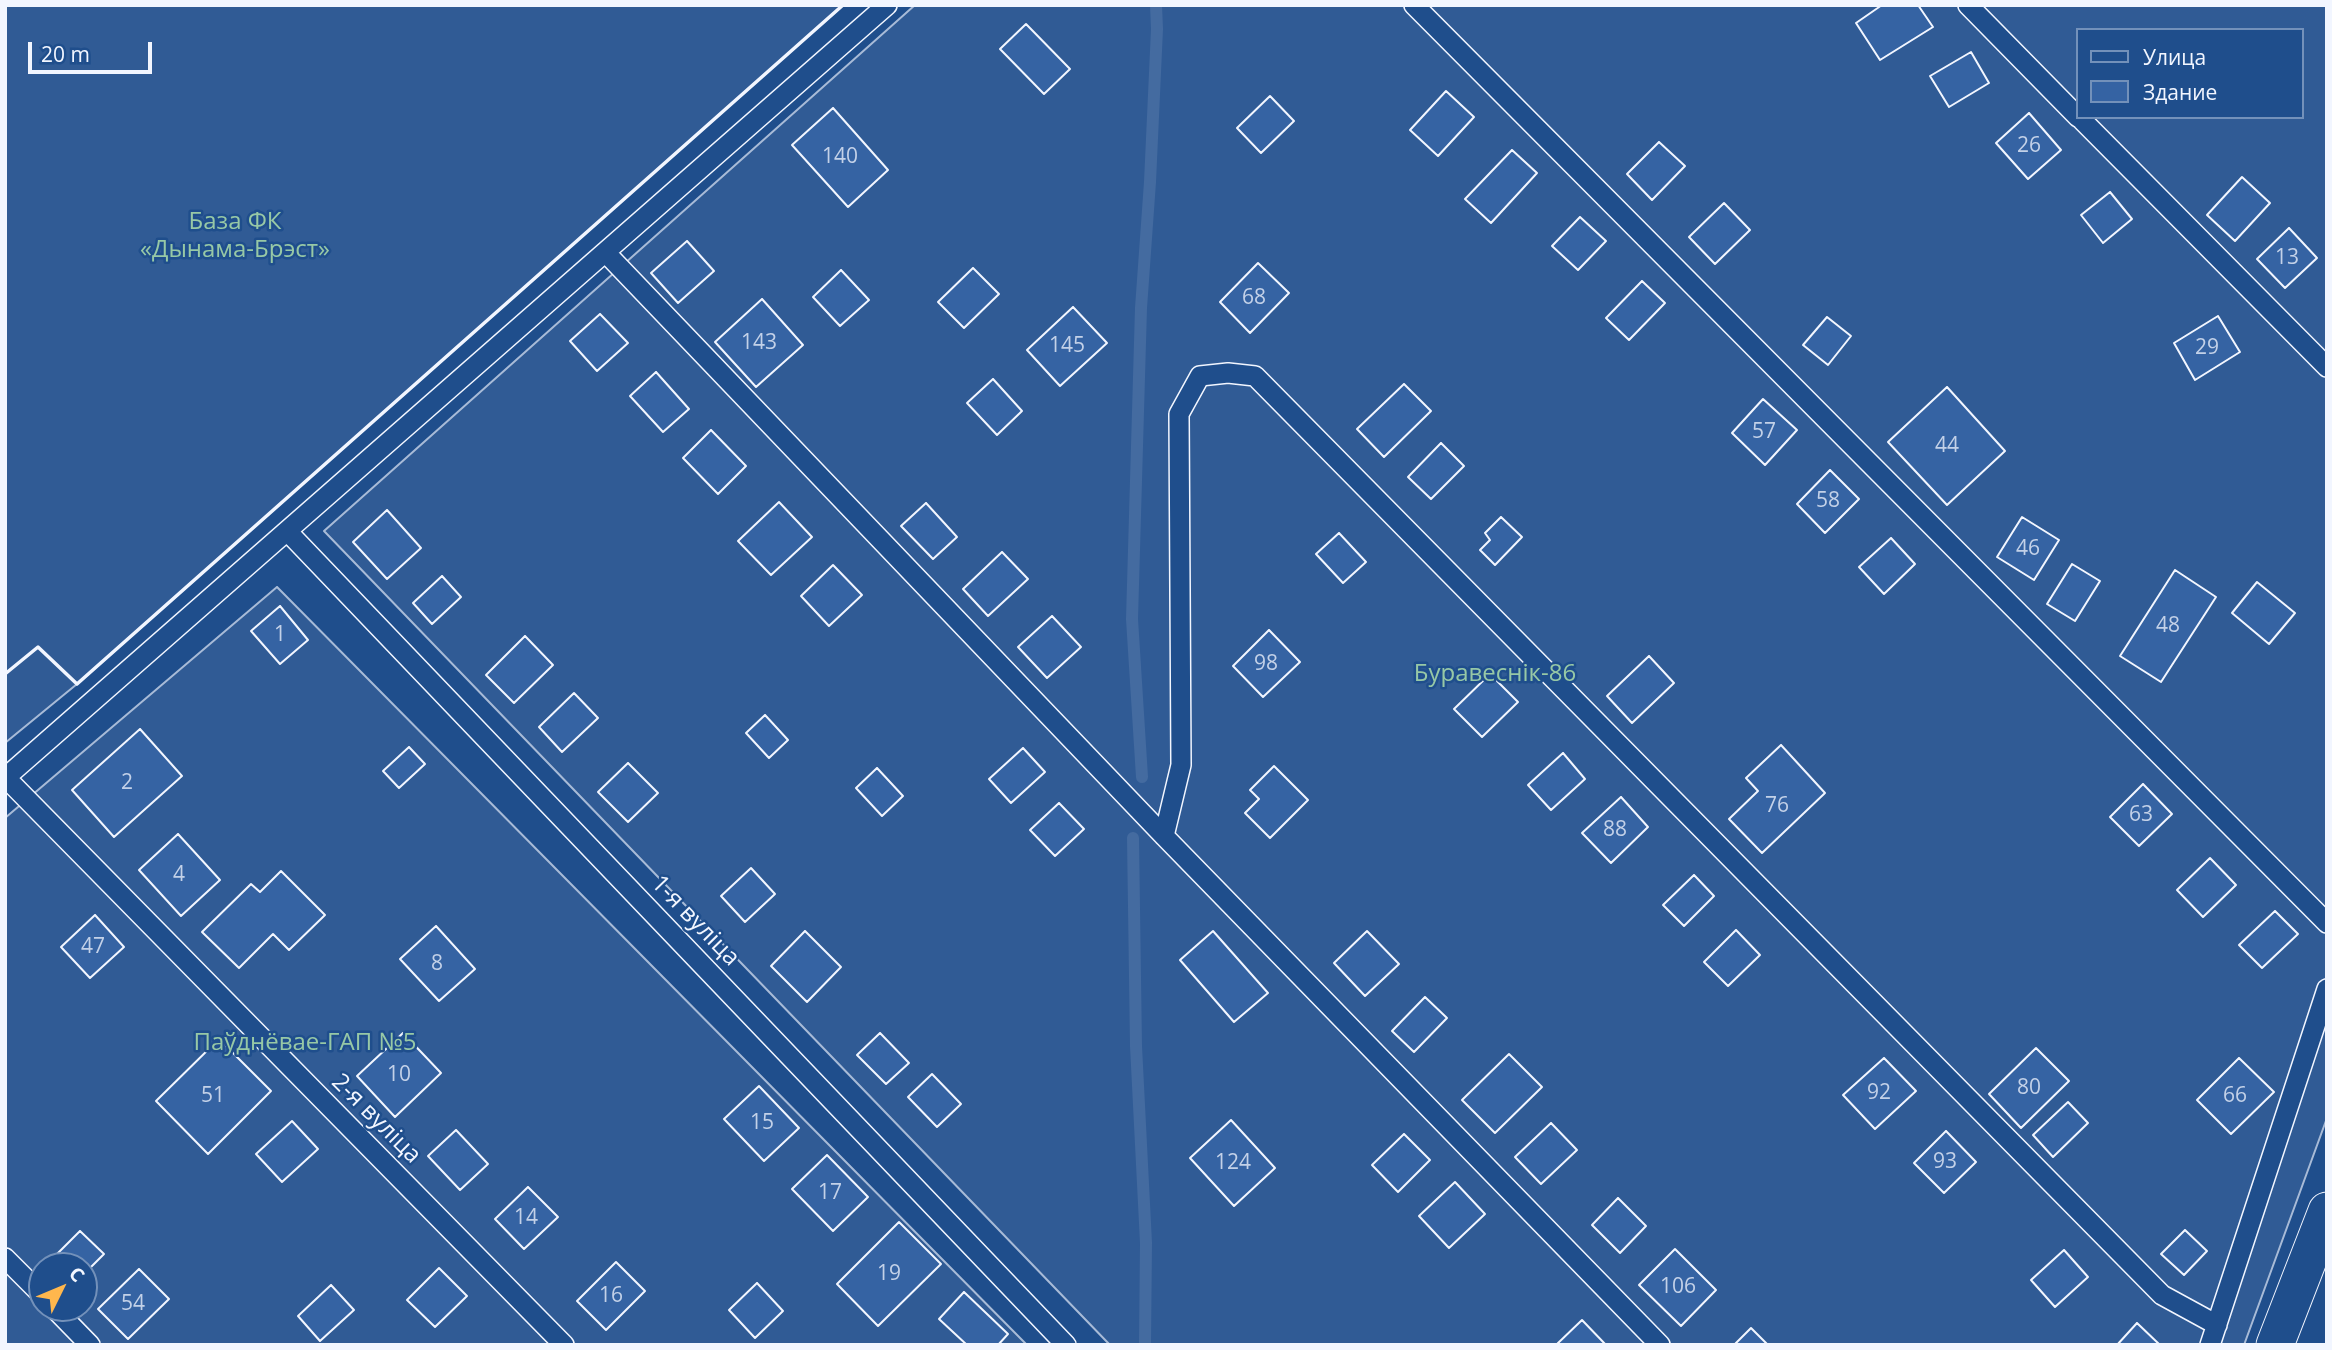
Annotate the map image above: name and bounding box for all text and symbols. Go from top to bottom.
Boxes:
scale bar [32,28,156,72]
legend [2076,28,2304,119]
text: 20 m [41,40,90,68]
text: Улица [2143,43,2206,71]
text: Здание [2143,78,2217,106]
house number: 26 [2017,133,2041,159]
house number: 140 [822,144,858,170]
park label: База ФК «Дынама-Брэст» [140,208,330,264]
house number: 13 [2275,245,2299,271]
house number: 68 [1242,285,1266,311]
house number: 143 [741,330,777,356]
house number: 145 [1049,333,1085,359]
house number: 29 [2195,335,2219,361]
house number: 57 [1752,419,1776,445]
house number: 44 [1935,433,1959,459]
house number: 58 [1816,488,1840,514]
house number: 46 [2016,536,2040,562]
house number: 48 [2156,613,2180,639]
house number: 1 [274,622,286,648]
house number: 98 [1254,651,1278,677]
park label: Буравеснік-86 [1414,660,1576,688]
house number: 2 [121,770,133,796]
house number: 76 [1765,793,1789,819]
house number: 63 [2129,802,2153,828]
house number: 88 [1603,817,1627,843]
house number: 4 [173,862,185,888]
street label: 1-я вуліца [645,870,745,972]
house number: 47 [81,934,105,960]
house number: 8 [431,951,443,977]
park label: Паўднёвае-ГАП №5 [193,1029,417,1057]
house number: 10 [387,1062,411,1088]
street label: 2-я вуліца [325,1068,427,1170]
house number: 80 [2017,1075,2041,1101]
house number: 92 [1867,1080,1891,1106]
house number: 51 [201,1083,225,1109]
house number: 66 [2223,1083,2247,1109]
house number: 15 [750,1110,774,1136]
house number: 93 [1933,1149,1957,1175]
house number: 124 [1215,1150,1251,1176]
house number: 17 [818,1180,842,1206]
house number: 14 [514,1205,538,1231]
north arrow [28,1252,98,1322]
text: С [63,1261,91,1287]
house number: 19 [877,1261,901,1287]
house number: 106 [1660,1274,1696,1300]
house number: 16 [599,1283,623,1309]
house number: 54 [121,1291,145,1317]

